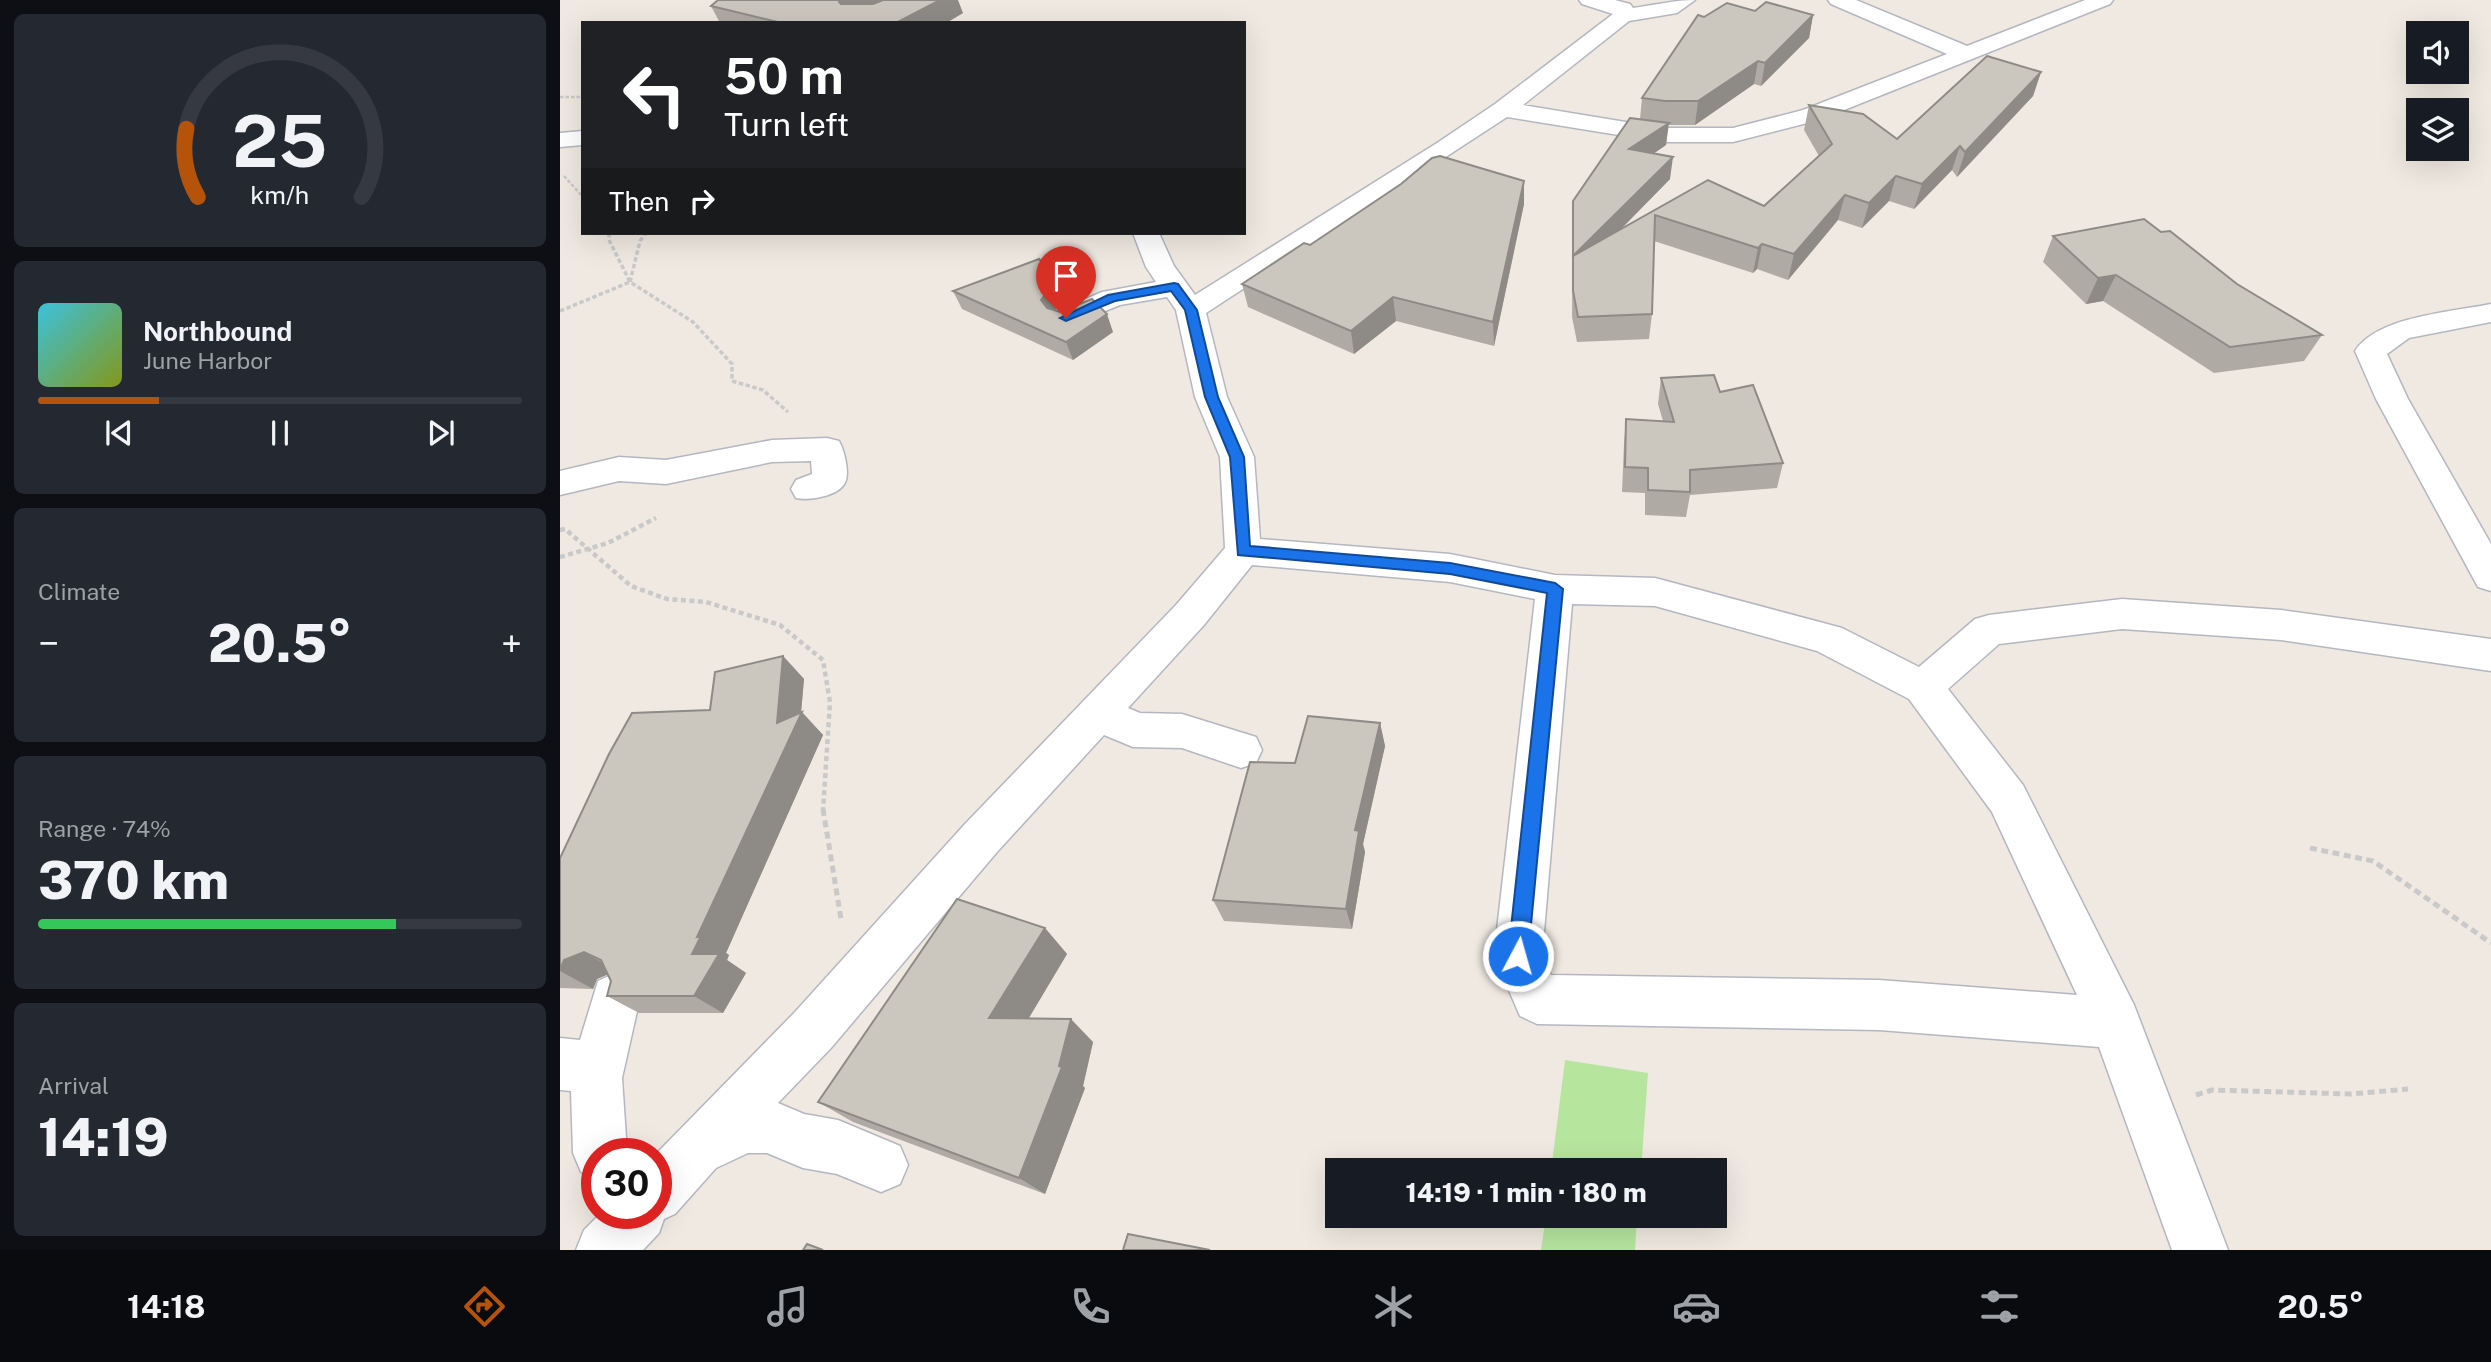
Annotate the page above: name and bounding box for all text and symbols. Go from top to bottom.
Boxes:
map controls [2406,21,2469,161]
button: sound [2406,21,2469,84]
text: 50 m [724,47,844,105]
icon: left [609,49,700,140]
text: 25 [232,98,328,183]
button: layers [2406,98,2469,161]
text: Turn left [724,106,849,143]
text: km/h [251,179,309,209]
icon: right [683,182,721,220]
text: Then [609,186,669,217]
pin [1036,246,1096,318]
icon: arrive [1047,257,1085,295]
text: Northbound [143,316,292,347]
text: June Harbor [143,347,272,374]
icon: previous [100,414,138,452]
icon: pause [261,414,299,452]
icon: next [422,414,460,452]
text: Climate [38,578,120,605]
text: 20.5° [208,613,352,674]
text: − [38,621,59,666]
text: + [501,621,522,666]
text: Range · 74% [38,815,171,842]
text: 370 km [38,850,229,911]
position arrow [1481,919,1555,993]
text: Arrival [38,1072,109,1099]
text: 14:19 [38,1107,169,1168]
speed limit sign: 30 [581,1138,672,1229]
text: 14:19 · 1 min · 180 m [1405,1177,1647,1208]
icon: directions [460,1282,509,1331]
icon: music [763,1282,812,1331]
icon: phone [1066,1282,1115,1331]
icon: climate [1369,1282,1418,1331]
icon: car [1672,1282,1721,1331]
icon: filters [1975,1282,2024,1331]
text: 14:18 [127,1288,205,1325]
text: 20.5° [2278,1288,2364,1325]

